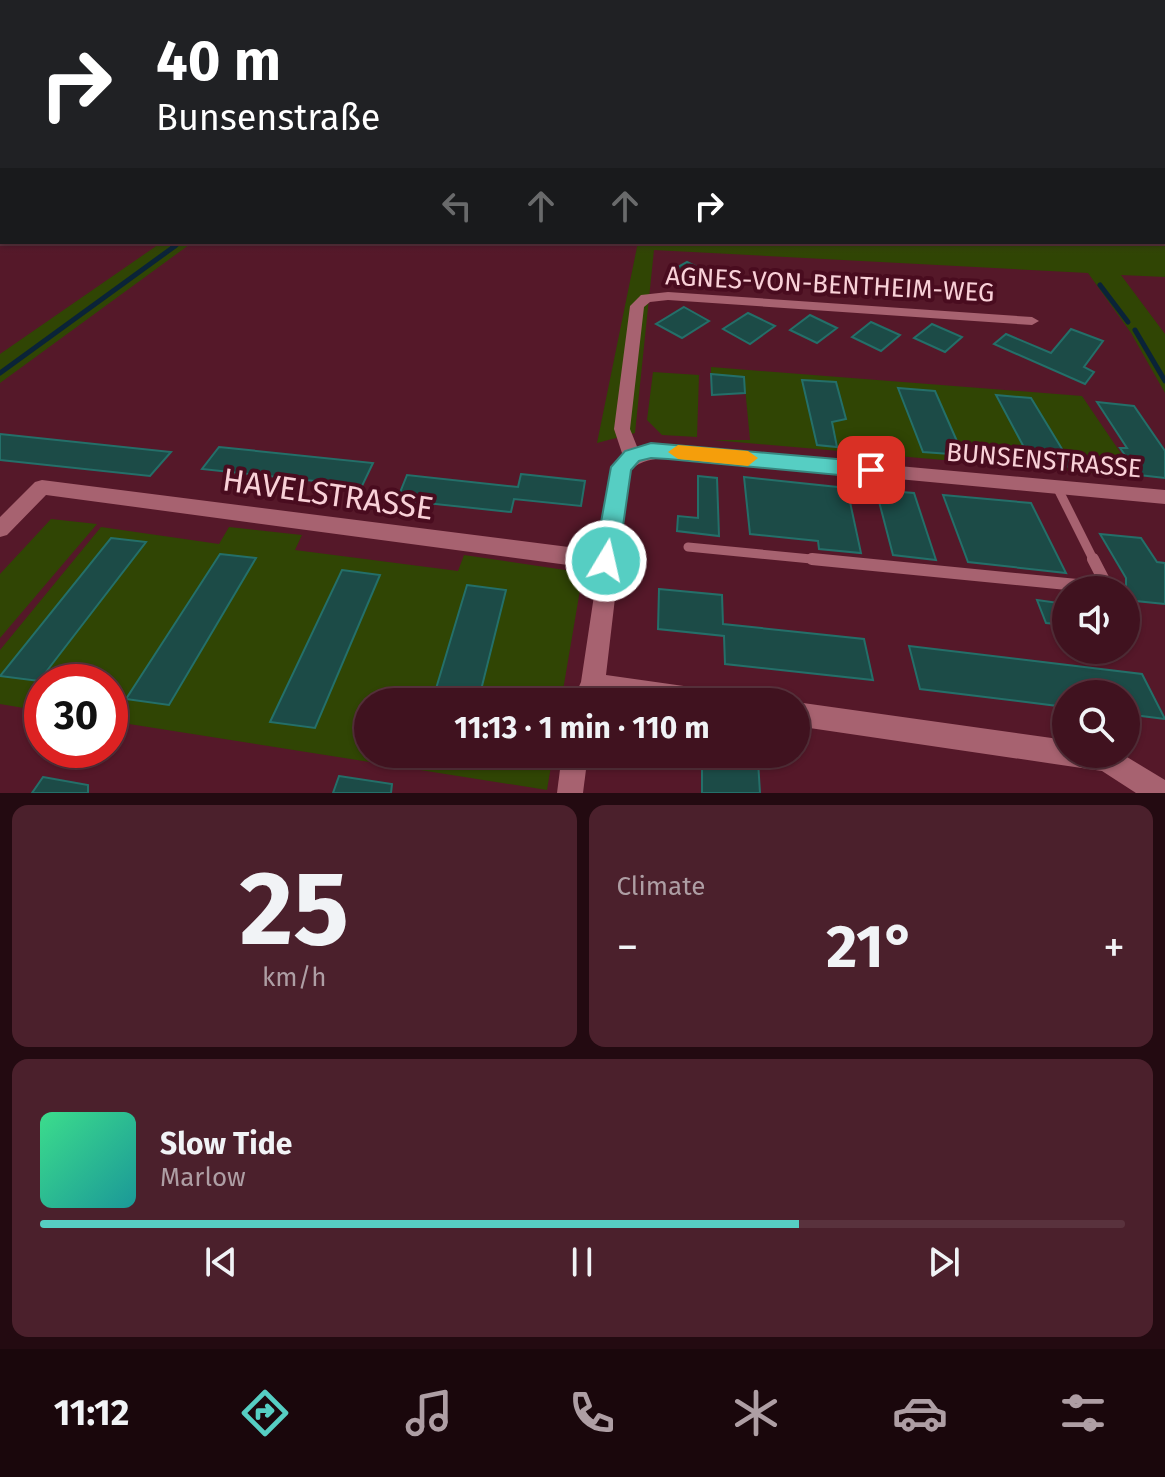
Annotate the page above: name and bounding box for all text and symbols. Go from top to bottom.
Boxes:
text: 40 m [156,28,281,95]
icon: right [24,32,128,136]
text: Bunsenstraße [156,96,380,140]
icon: left [435,184,479,228]
icon: ahead [519,184,563,228]
icon: ahead [603,184,647,228]
icon: right [687,184,731,228]
street label: AGNES-VON-BENTHEIM-WEG [665,260,995,309]
pin [837,436,905,504]
street label: BUNSENSTRASSE [945,437,1143,484]
icon: arrive [849,448,893,492]
street label: HAVELSTRASSE [220,460,436,528]
position arrow [564,519,648,603]
map controls [1052,576,1140,768]
button: sound [1052,576,1140,664]
speed limit sign: 30 [24,664,128,768]
button: search [1052,680,1140,768]
text: 11:13 · 1 min · 110 m [454,710,710,746]
text: 25 [239,847,349,972]
text: Climate [617,871,705,902]
text: 21° [826,911,915,983]
text: − [617,921,639,974]
text: + [1103,921,1125,974]
text: km/h [262,962,326,993]
text: Slow Tide [160,1126,292,1162]
text: Marlow [160,1162,246,1193]
icon: previous [199,1240,243,1284]
icon: pause [560,1240,604,1284]
icon: next [922,1240,966,1284]
icon: directions [237,1385,293,1441]
icon: music [401,1385,457,1441]
icon: phone [564,1385,620,1441]
icon: climate [728,1385,784,1441]
icon: car [892,1385,948,1441]
icon: filters [1055,1385,1111,1441]
text: 11:12 [54,1391,129,1435]

